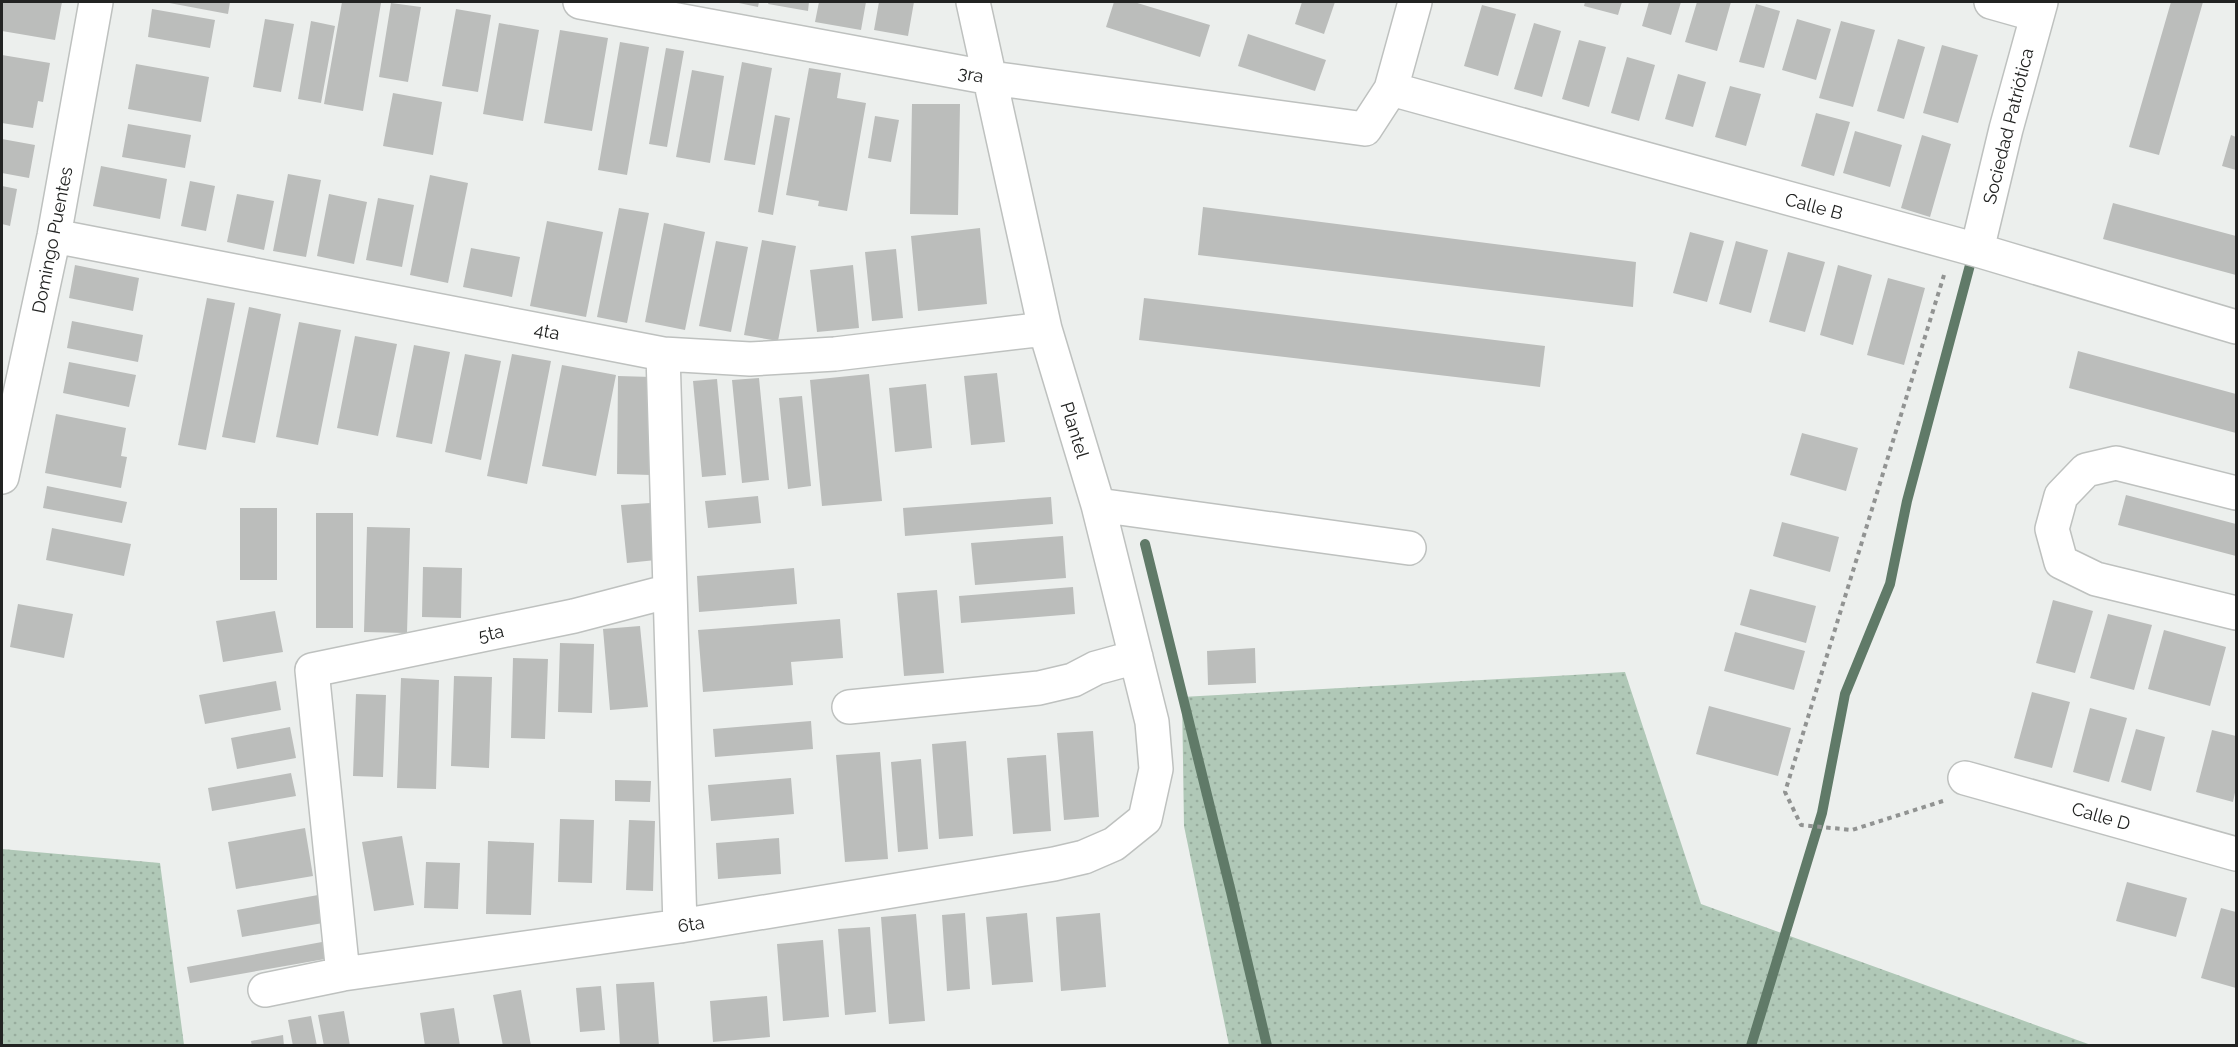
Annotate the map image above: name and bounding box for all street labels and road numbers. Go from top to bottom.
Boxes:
street label: Sociedad Patriótica [1978,46,2038,206]
street label: 3ra [957,61,985,87]
street label: Domingo Puentes [27,165,77,315]
street label: Calle B [1783,188,1845,224]
street label: 4ta [532,318,562,344]
street label: Plantel [1057,399,1093,461]
street label: 5ta [476,620,506,646]
street label: Calle D [2069,798,2133,834]
street label: 6ta [676,912,706,936]

